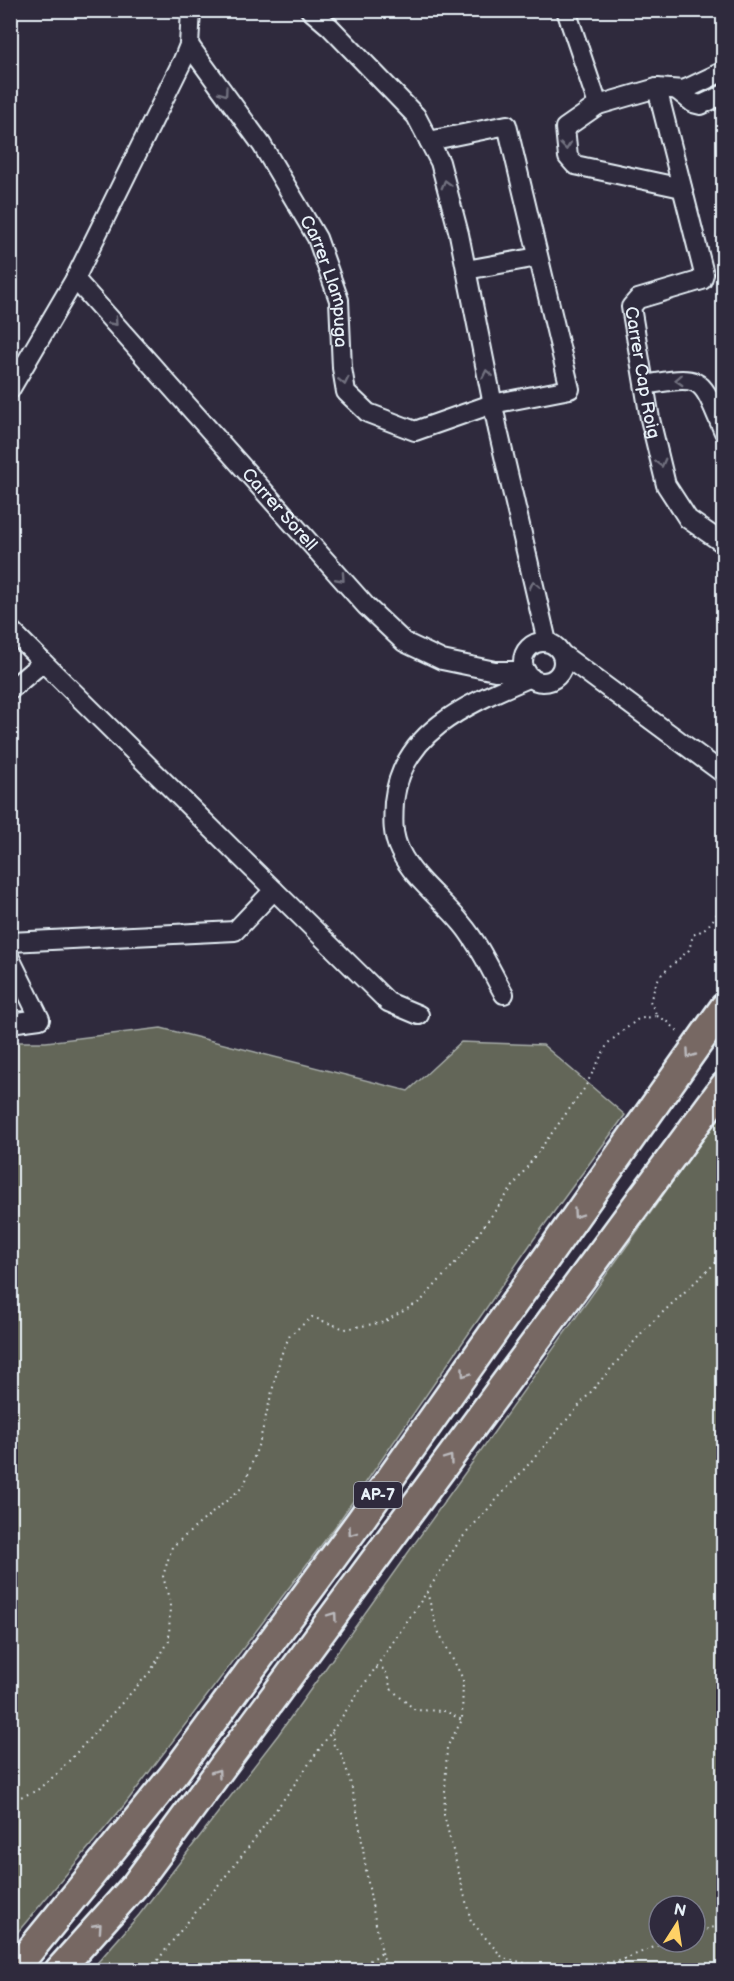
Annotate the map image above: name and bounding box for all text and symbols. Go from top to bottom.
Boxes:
one-way arrow [217,85,228,96]
one-way arrow [559,142,572,151]
one-way arrow [441,179,453,190]
street label: Carrer Llampuga [295,211,352,348]
street label: Carrer Cap Roig [621,305,665,441]
one-way arrow [107,315,118,326]
one-way arrow [481,370,494,380]
one-way arrow [674,374,683,387]
one-way arrow [337,376,350,386]
one-way arrow [653,458,666,468]
street label: Carrer Sorell [238,464,322,555]
one-way arrow [334,571,345,581]
one-way arrow [528,580,541,590]
one-way arrow [686,1048,697,1059]
one-way arrow [573,1207,584,1218]
one-way arrow [461,1366,472,1377]
one-way arrow [441,1455,452,1466]
road number: AP-7 [354,1482,402,1508]
one-way arrow [348,1525,359,1536]
one-way arrow [326,1612,337,1623]
one-way arrow [210,1769,221,1780]
north arrow [647,1894,707,1954]
text: N [672,1900,688,1921]
one-way arrow [91,1923,102,1934]

